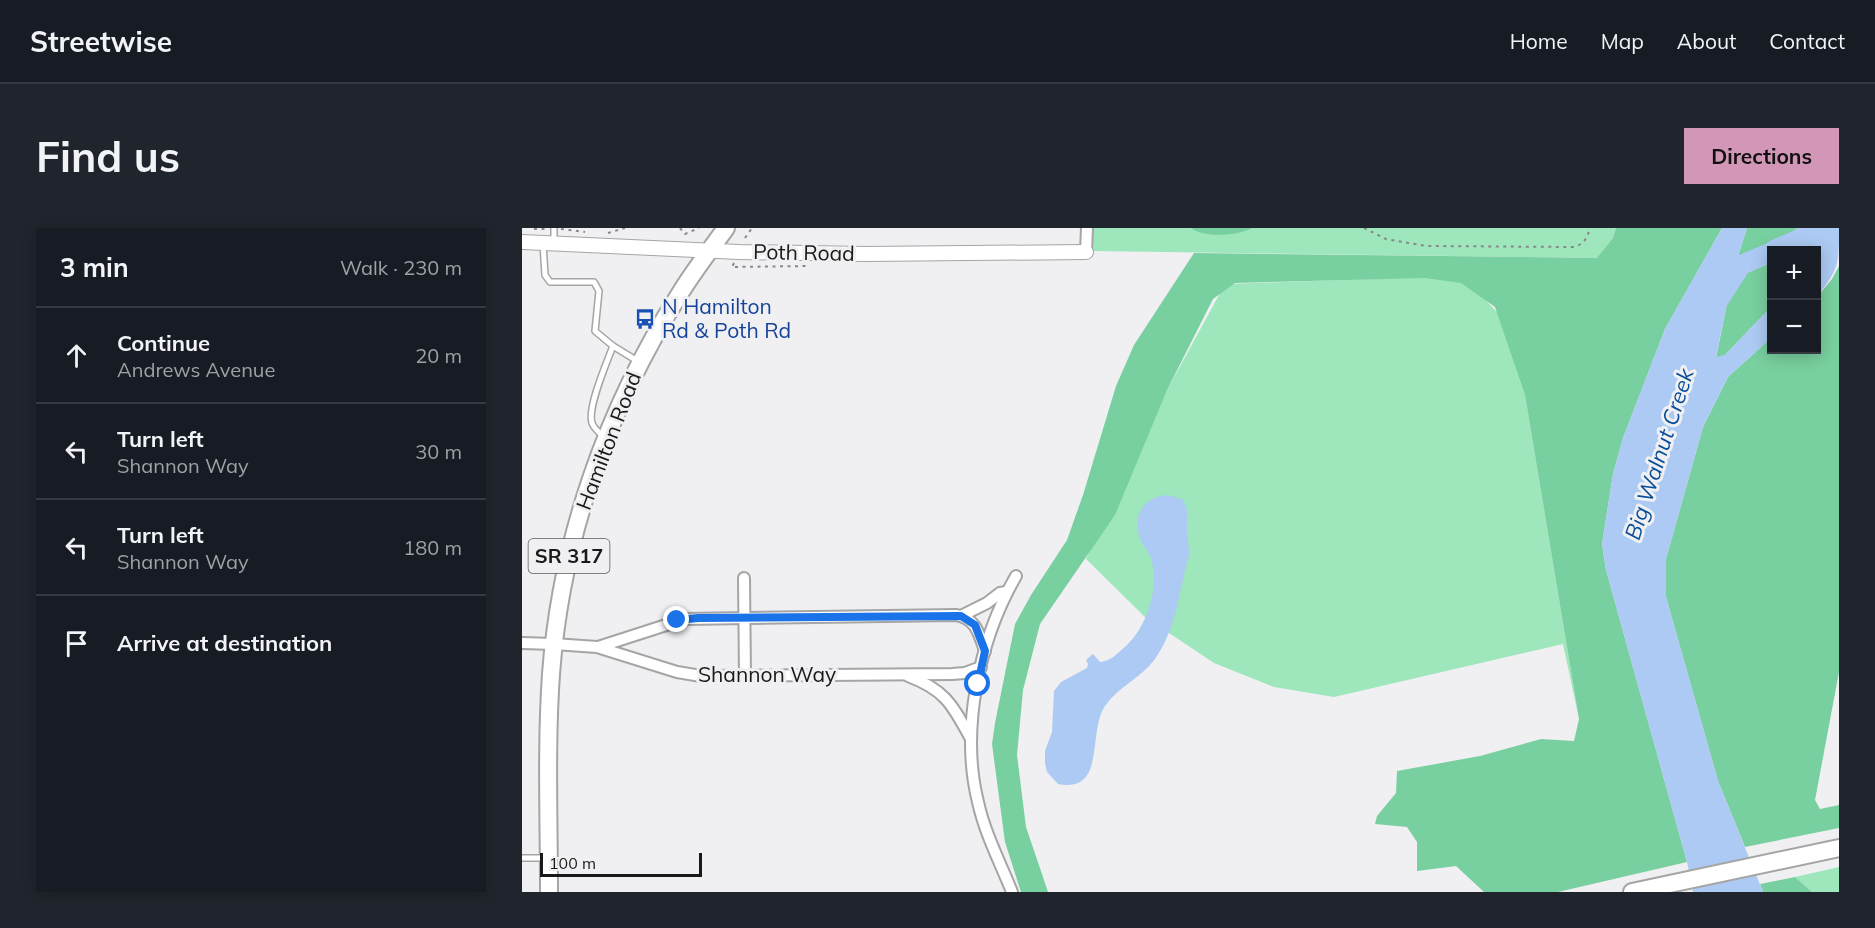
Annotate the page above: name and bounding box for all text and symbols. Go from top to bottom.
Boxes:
text: Streetwise [30,24,172,59]
text: Home [1510,28,1568,54]
text: Map [1601,28,1644,54]
text: About [1677,28,1736,54]
text: Contact [1769,28,1845,54]
button: Directions [1684,128,1839,184]
text: Find us [36,130,180,183]
street label: Poth Road [753,238,855,266]
map controls [1767,246,1821,354]
button: + [1767,246,1821,300]
text: 3 min [60,251,129,284]
text: Walk · 230 m [340,255,462,280]
place label: N Hamilton Rd & Poth Rd [662,293,791,343]
button: − [1767,300,1821,354]
bus stop icon: N Hamilton Rd & Poth Rd [633,307,657,331]
text: Continue [117,329,210,357]
icon: ahead [60,339,93,372]
text: 20 m [415,343,462,368]
text: Andrews Avenue [117,357,275,382]
water label: Big Walnut Creek [1618,364,1700,543]
street label: Hamilton Road [570,368,646,513]
text: Turn left [117,425,204,453]
icon: left [60,435,93,468]
text: 30 m [415,439,462,464]
text: Shannon Way [117,453,249,478]
text: Turn left [117,521,204,549]
icon: left [60,531,93,564]
text: 180 m [403,535,462,560]
road number: SR 317 [528,539,610,573]
text: Shannon Way [117,549,249,574]
route end [663,606,689,632]
icon: arrive [60,627,93,660]
text: Arrive at destination [117,629,332,657]
street label: Shannon Way [698,661,836,687]
route start [964,670,990,696]
scale bar [540,850,702,878]
text: 100 m [549,853,596,873]

